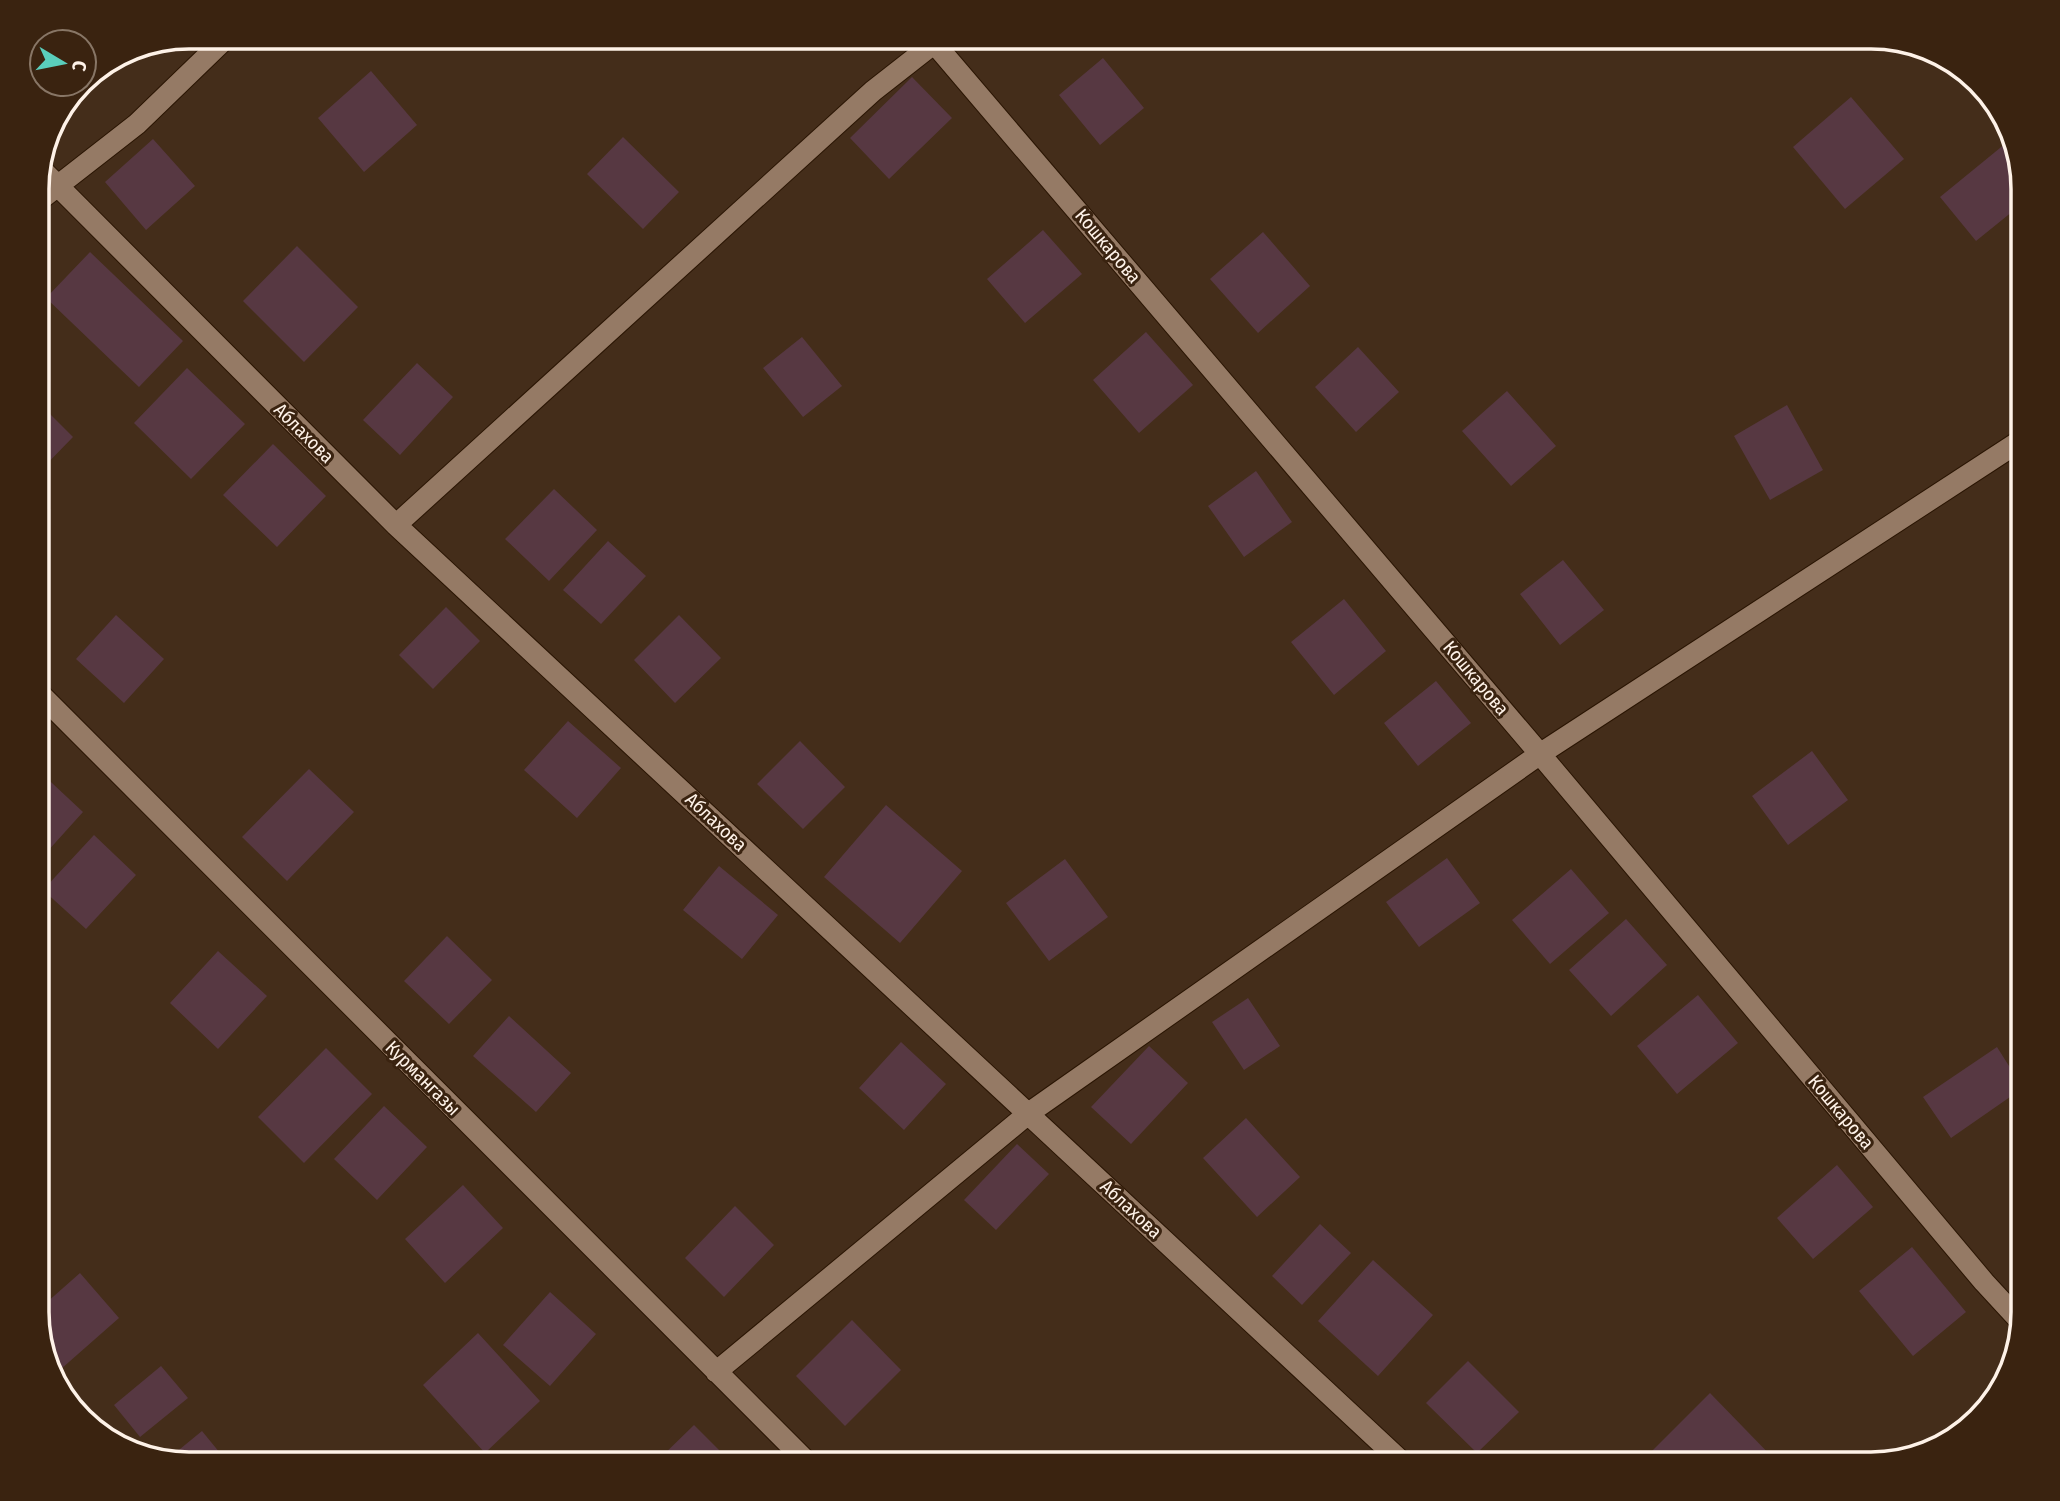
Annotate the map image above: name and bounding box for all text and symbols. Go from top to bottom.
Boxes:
north arrow [28,28,98,98]
text: С [67,59,91,73]
street label: Кошкарова [1070,204,1146,288]
street label: Аблахова [269,398,339,468]
street label: Кошкарова [1438,636,1514,720]
street label: Аблахова [681,788,751,856]
street label: Курмангазы [381,1036,465,1120]
street label: Кошкарова [1803,1070,1879,1154]
street label: Аблахова [1096,1175,1166,1243]

